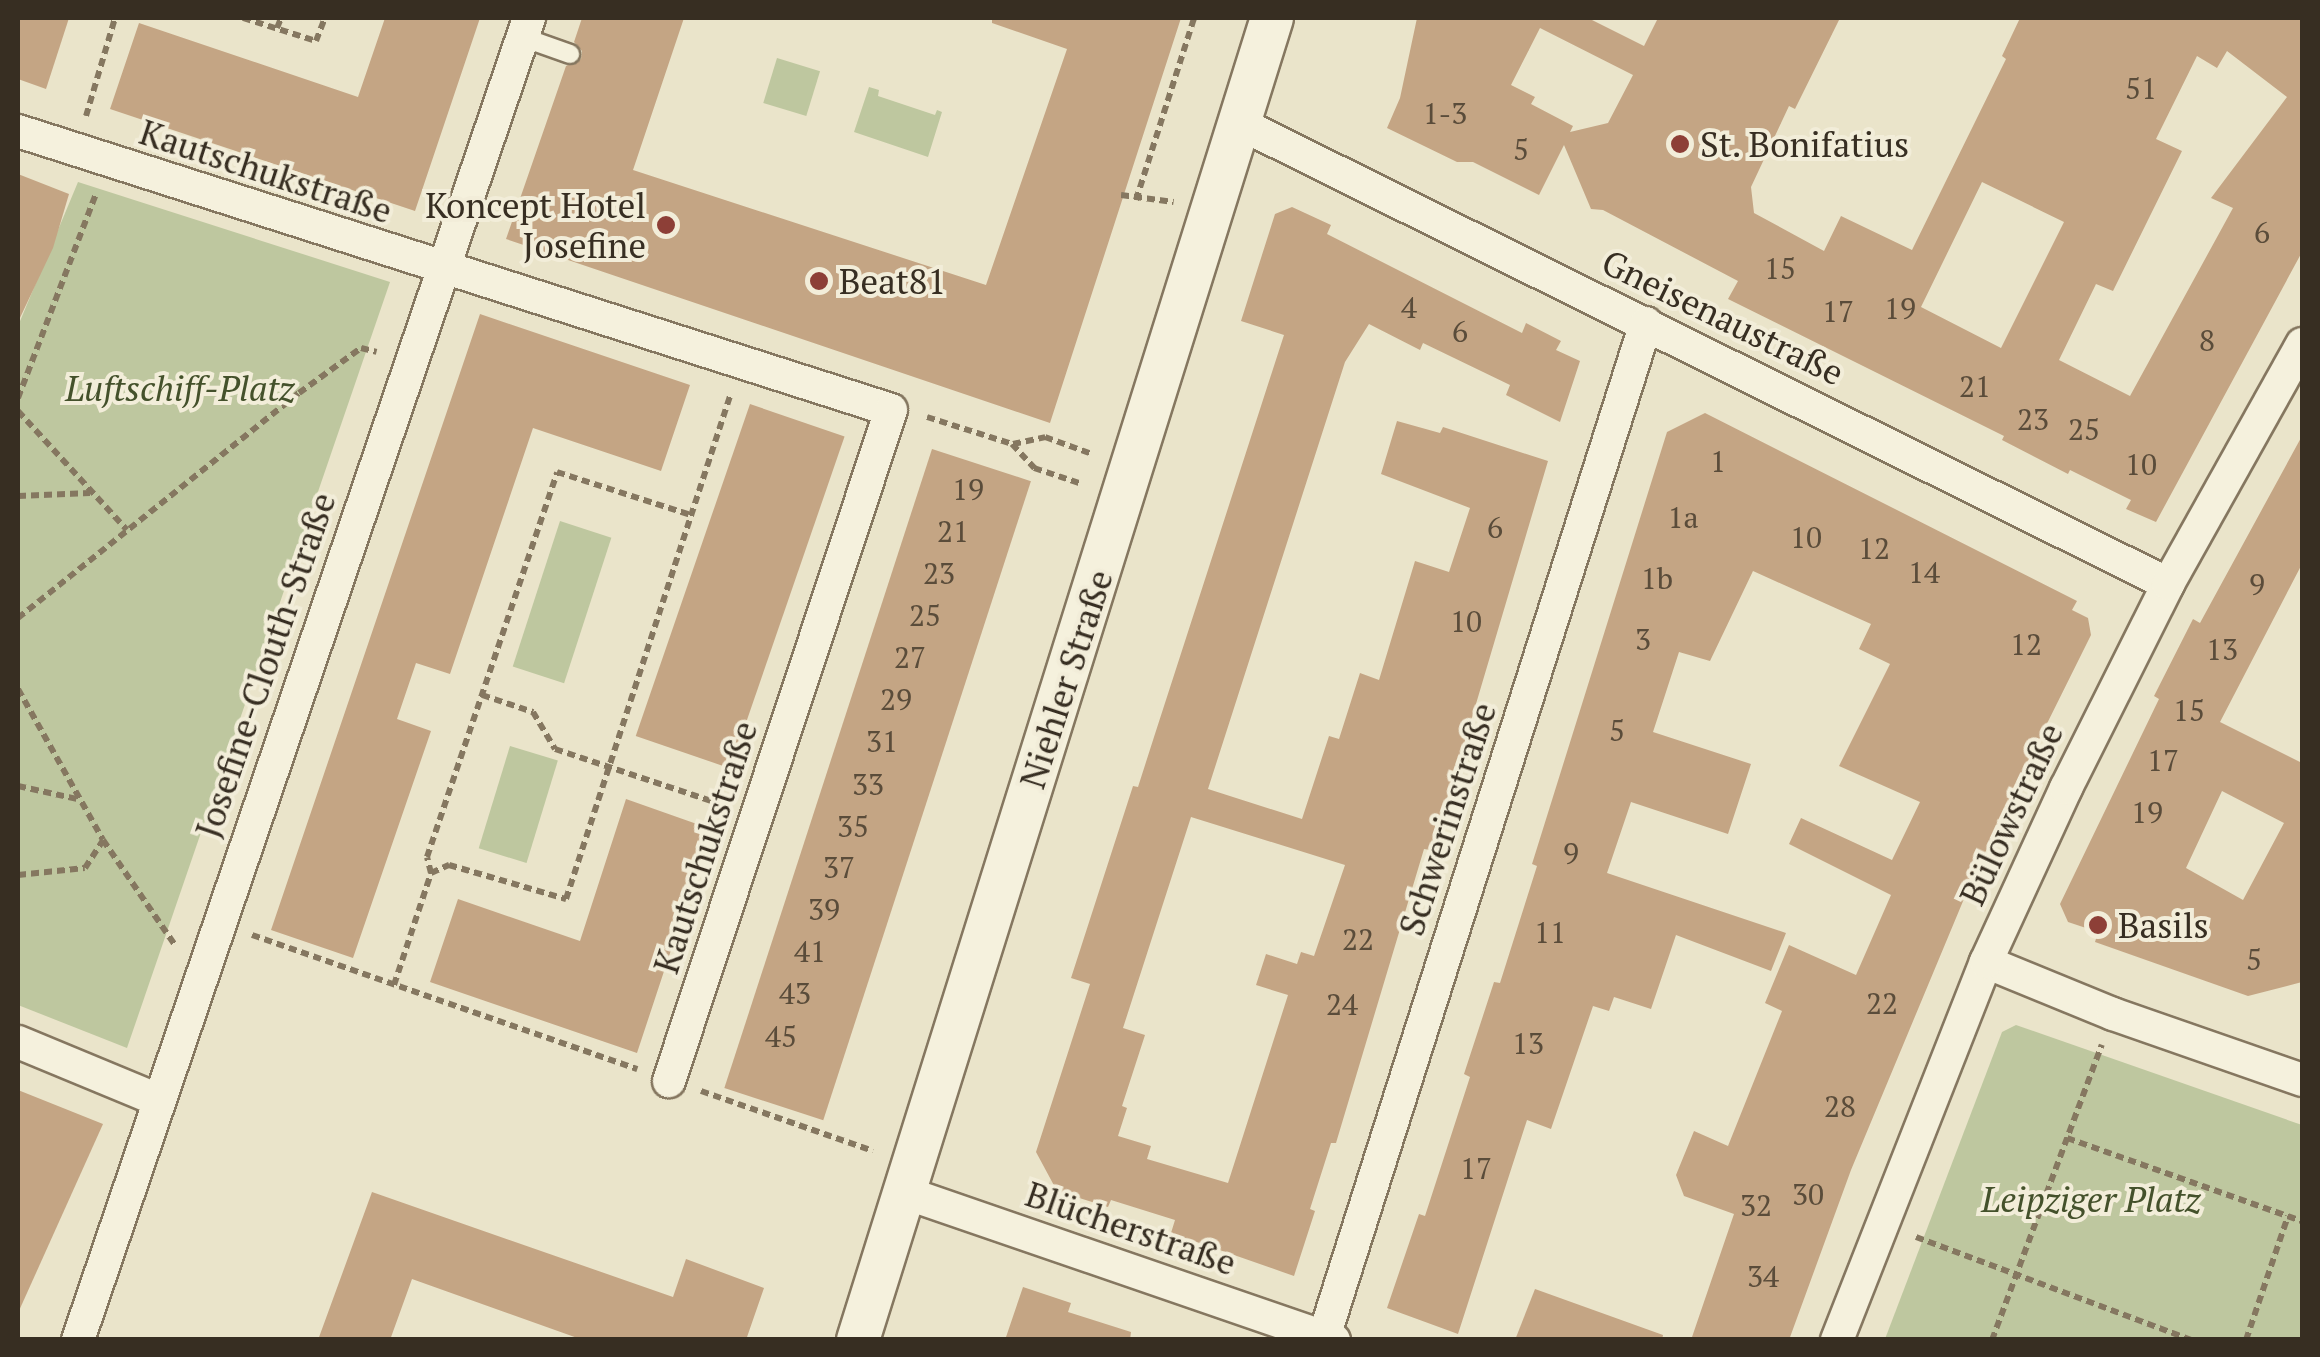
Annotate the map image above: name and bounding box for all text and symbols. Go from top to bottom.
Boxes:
house number: 51 [2125,70,2157,106]
house number: 1-3 [1423,95,1467,131]
street label: Kautschukstraße [135,110,397,232]
place label: St. Bonifatius [1700,123,1911,165]
house number: 5 [1513,131,1529,167]
marker: St. Bonifatius [1669,133,1691,155]
place label: Koncept Hotel Josefine [425,184,646,266]
marker: Koncept Hotel Josefine [655,214,677,236]
house number: 6 [2254,214,2270,250]
street label: Gneisenaustraße [1595,240,1851,394]
house number: 15 [1764,250,1796,286]
place label: Beat81 [839,260,946,302]
marker: Beat81 [808,270,830,292]
house number: 4 [1401,289,1417,325]
house number: 19 [1884,290,1916,326]
house number: 17 [1822,293,1854,329]
house number: 6 [1452,313,1468,349]
house number: 8 [2199,322,2215,358]
park label: Luftschiff-Platz [65,367,295,409]
house number: 21 [1959,368,1991,404]
house number: 23 [2017,401,2049,437]
house number: 25 [2068,411,2100,447]
house number: 1 [1710,443,1726,479]
house number: 10 [2125,446,2157,482]
house number: 19 [952,471,984,507]
street label: Josefine-Clouth-Straße [186,487,344,843]
house number: 1a [1667,499,1699,535]
house number: 6 [1487,509,1503,545]
house number: 21 [937,513,969,549]
house number: 10 [1790,519,1822,555]
house number: 12 [1858,530,1890,566]
house number: 14 [1908,554,1940,590]
house number: 23 [923,555,955,591]
house number: 1b [1641,560,1673,596]
street label: Niehler Straße [1011,564,1121,794]
house number: 9 [2249,566,2265,602]
house number: 25 [909,597,941,633]
house number: 10 [1450,603,1482,639]
house number: 3 [1635,621,1651,657]
house number: 12 [2010,626,2042,662]
house number: 13 [2206,631,2238,667]
house number: 27 [894,639,926,675]
house number: 29 [880,681,912,717]
house number: 15 [2173,692,2205,728]
street label: Schwerinstraße [1390,697,1504,941]
house number: 5 [1609,712,1625,748]
street label: Kautschukstraße [644,716,766,978]
street label: Bülowstraße [1951,716,2071,912]
house number: 31 [866,723,898,759]
house number: 17 [2147,742,2179,778]
house number: 33 [852,766,884,802]
house number: 19 [2131,794,2163,830]
house number: 35 [837,808,869,844]
house number: 9 [1563,835,1579,871]
house number: 37 [823,849,855,885]
house number: 39 [808,891,840,927]
place label: Basils [2118,904,2209,946]
house number: 11 [1534,914,1566,950]
marker: Basils [2087,914,2109,936]
house number: 22 [1342,921,1374,957]
house number: 41 [794,933,826,969]
house number: 5 [2246,941,2262,977]
house number: 43 [779,975,811,1011]
house number: 22 [1866,985,1898,1021]
house number: 24 [1326,986,1358,1022]
house number: 45 [765,1018,797,1054]
house number: 13 [1512,1025,1544,1061]
house number: 28 [1824,1088,1856,1124]
house number: 17 [1460,1150,1492,1186]
street label: Blücherstraße [1021,1172,1241,1284]
house number: 30 [1792,1176,1824,1212]
park label: Leipziger Platz [1981,1178,2201,1220]
house number: 32 [1740,1187,1772,1223]
house number: 34 [1747,1258,1779,1294]

